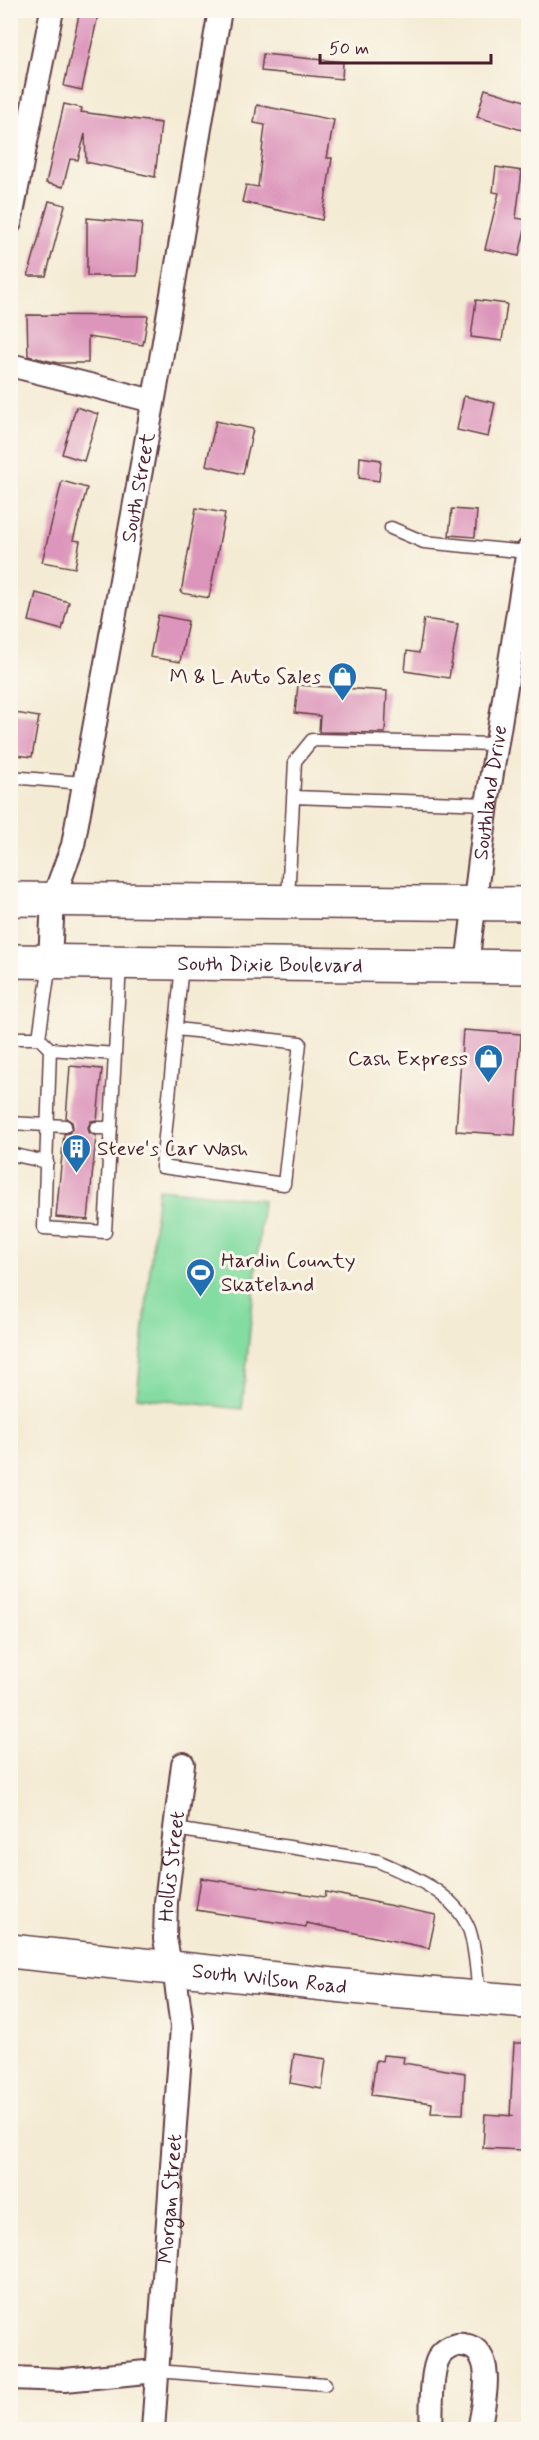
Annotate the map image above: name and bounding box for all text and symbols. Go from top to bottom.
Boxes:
scale bar [320,27,491,65]
text: 50 m [329,37,369,61]
street label: South Street [115,430,163,545]
shop icon: M & L Auto Sales [326,660,358,702]
place label: M & L Auto Sales [170,663,321,691]
street label: Southland Drive [467,723,515,862]
street label: South Dixie Boulevard [177,950,363,980]
shop icon: Cash Express [473,1042,505,1084]
place label: Cash Express [348,1045,468,1073]
building icon: Steve's Car Wash [60,1132,92,1174]
place label: Steve's Car Wash [97,1135,248,1163]
place label: Hardin County Skateland [221,1247,355,1299]
sports icon: Hardin County Skateland [184,1256,216,1298]
street label: Hollis Street [152,1809,192,1922]
street label: South Wilson Road [191,1957,348,2001]
street label: Morgan Street [152,2133,189,2264]

